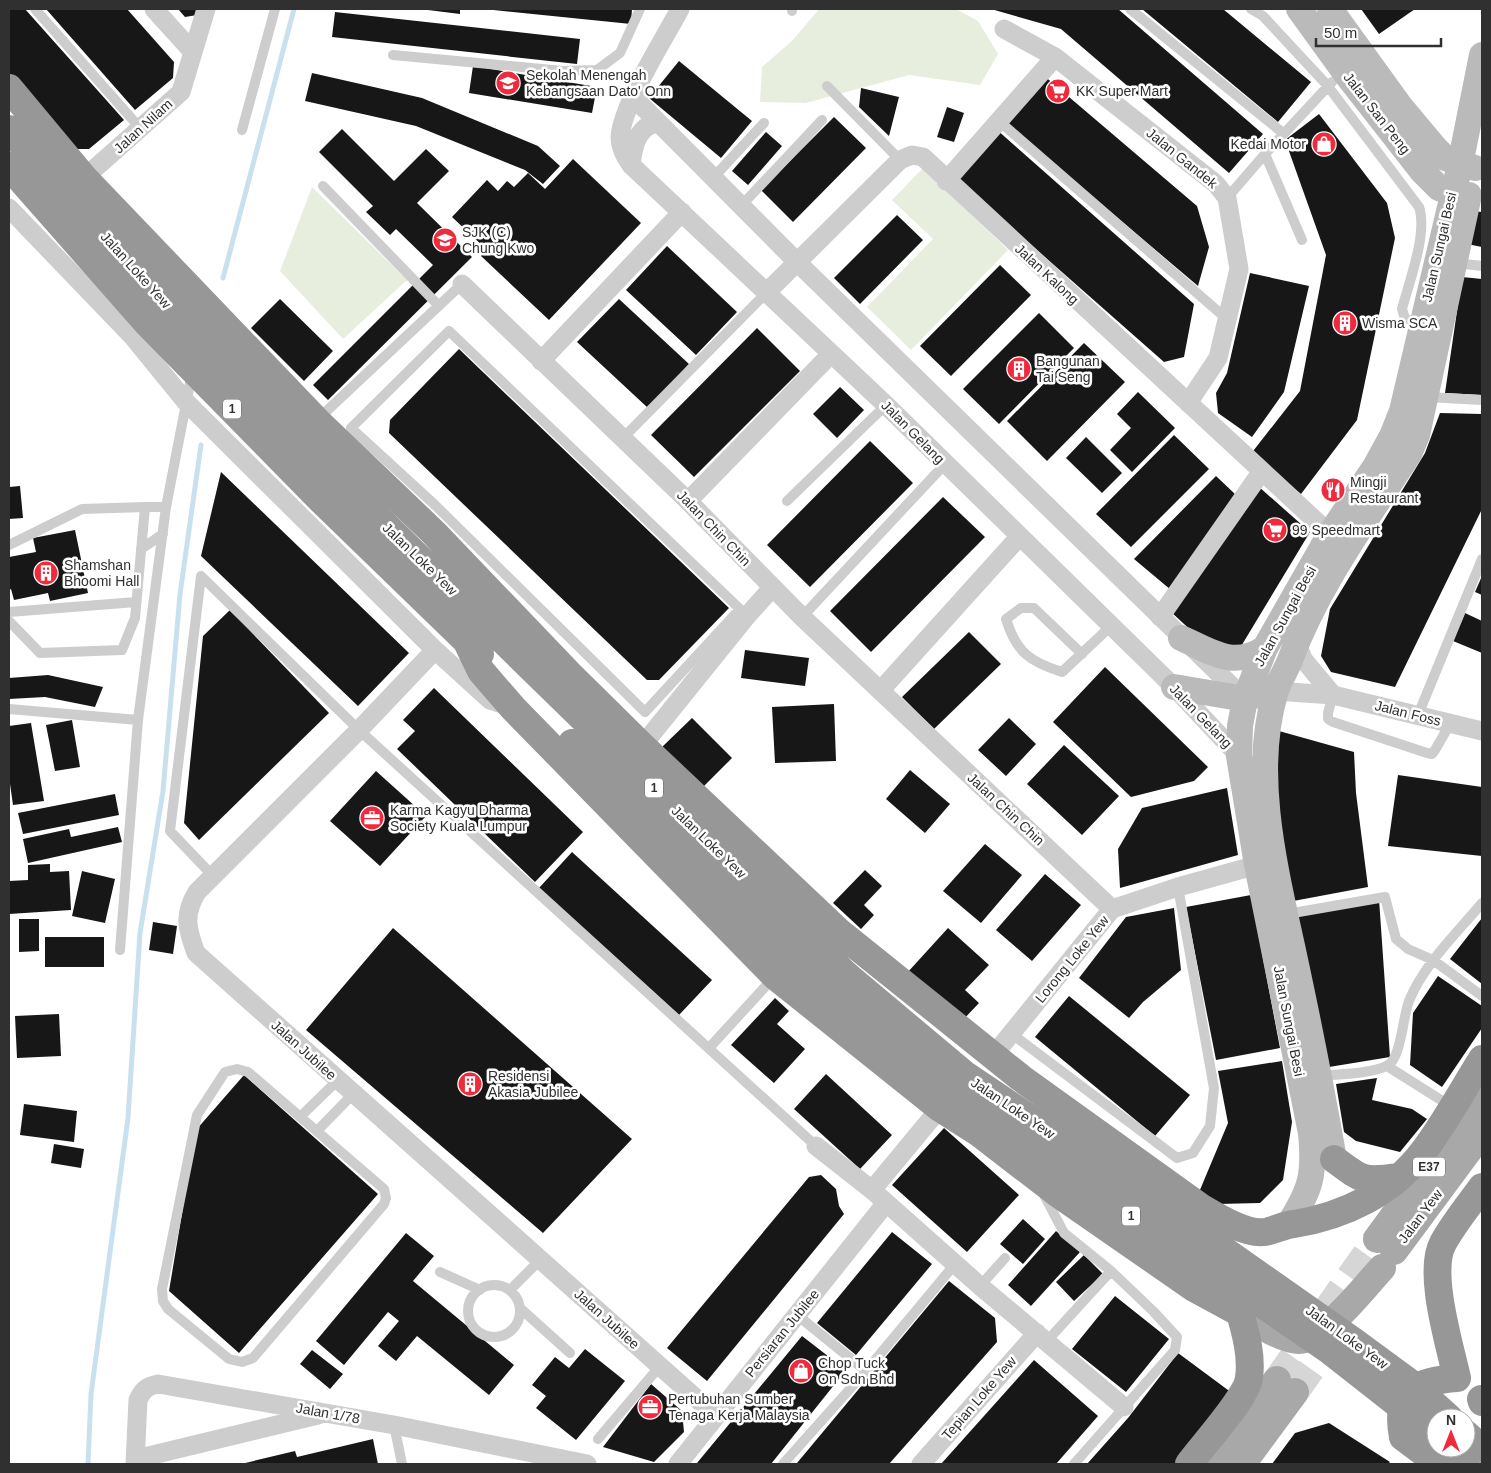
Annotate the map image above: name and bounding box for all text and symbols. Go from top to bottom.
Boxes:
scale bar [1316,15,1441,47]
text: 50 m [1324,24,1357,41]
place label: Sekolah Menengah Kebangsaan Dato' Onn [526,67,671,99]
street label: Jalan San Peng [1340,69,1414,157]
school or university icon: Sekolah Menengah Kebangsaan Dato' Onn [495,70,521,96]
supermarket icon: KK Super Mart [1045,78,1071,104]
place label: KK Super Mart [1076,83,1168,99]
street label: Jalan Nilam [110,96,176,156]
street label: Jalan Gandek [1143,125,1221,192]
shop icon: Kedai Motor [1311,131,1337,157]
place label: Kedai Motor [1231,136,1306,152]
street label: Jalan Sungai Besi [1419,191,1459,303]
place label: SJK (C) Chung Kwo [462,224,535,256]
school or university icon: SJK (C) Chung Kwo [432,227,458,253]
street label: Jalan Loke Yew [97,228,175,312]
street label: Jalan Kalong [1012,241,1082,307]
building icon: Wisma SCA [1332,310,1358,336]
place label: Wisma SCA [1362,315,1438,331]
place label: Bangunan Tai Seng [1036,353,1100,385]
building icon: Bangunan Tai Seng [1006,356,1032,382]
street label: Jalan Gelang [878,397,948,467]
road number: 1 [223,399,241,418]
place label: Mingji Restaurant [1350,474,1419,506]
restaurant icon: Mingji Restaurant [1320,477,1346,503]
street label: Jalan Chin Chin [674,487,754,569]
supermarket icon: 99 Speedmart [1262,517,1288,543]
street label: Jalan Loke Yew [379,519,461,599]
place label: 99 Speedmart [1292,522,1380,538]
place label: Shamshan Bhoomi Hall [64,557,139,589]
building icon: Shamshan Bhoomi Hall [33,560,59,586]
street label: Jalan Sungai Besi [1251,563,1319,669]
street label: Jalan Gelang [1167,681,1235,751]
street label: Jalan Foss [1373,697,1443,729]
street label: Jalan Chin Chin [964,769,1048,849]
road number: 1 [645,778,663,798]
place label: Karma Kagyu Dharma Society Kuala Lumpur [390,802,529,834]
street label: Jalan Loke Yew [668,802,750,882]
office icon: Karma Kagyu Dharma Society Kuala Lumpur [359,805,385,831]
street label: Lorong Loke Yew [1032,912,1113,1006]
street label: Jalan Sungai Besi [1270,964,1308,1078]
street label: Jalan Jubilee [268,1017,340,1083]
place label: Residensi Akasia Jubilee [488,1068,578,1100]
building icon: Residensi Akasia Jubilee [457,1071,483,1097]
street label: Jalan Loke Yew [968,1074,1059,1142]
road number: E37 [1413,1158,1445,1176]
street label: Jalan Yew [1395,1185,1446,1246]
road number: 1 [1122,1206,1140,1226]
street label: Jalan Jubilee [571,1286,643,1352]
street label: Persiaran Jubilee [742,1286,822,1380]
street label: Jalan Loke Yew [1303,1302,1392,1373]
street label: Tepian Loke Yew [938,1352,1020,1443]
place label: Chop Tuck On Sdn Bhd [818,1355,894,1387]
shop icon: Chop Tuck On Sdn Bhd [788,1358,814,1384]
place label: Pertubuhan Sumber Tenaga Kerja Malaysia [668,1391,810,1423]
office icon: Pertubuhan Sumber Tenaga Kerja Malaysia [637,1394,663,1420]
street label: Jalan 1/78 [295,1400,361,1427]
north arrow [1426,1408,1476,1458]
text: N [1446,1412,1456,1428]

